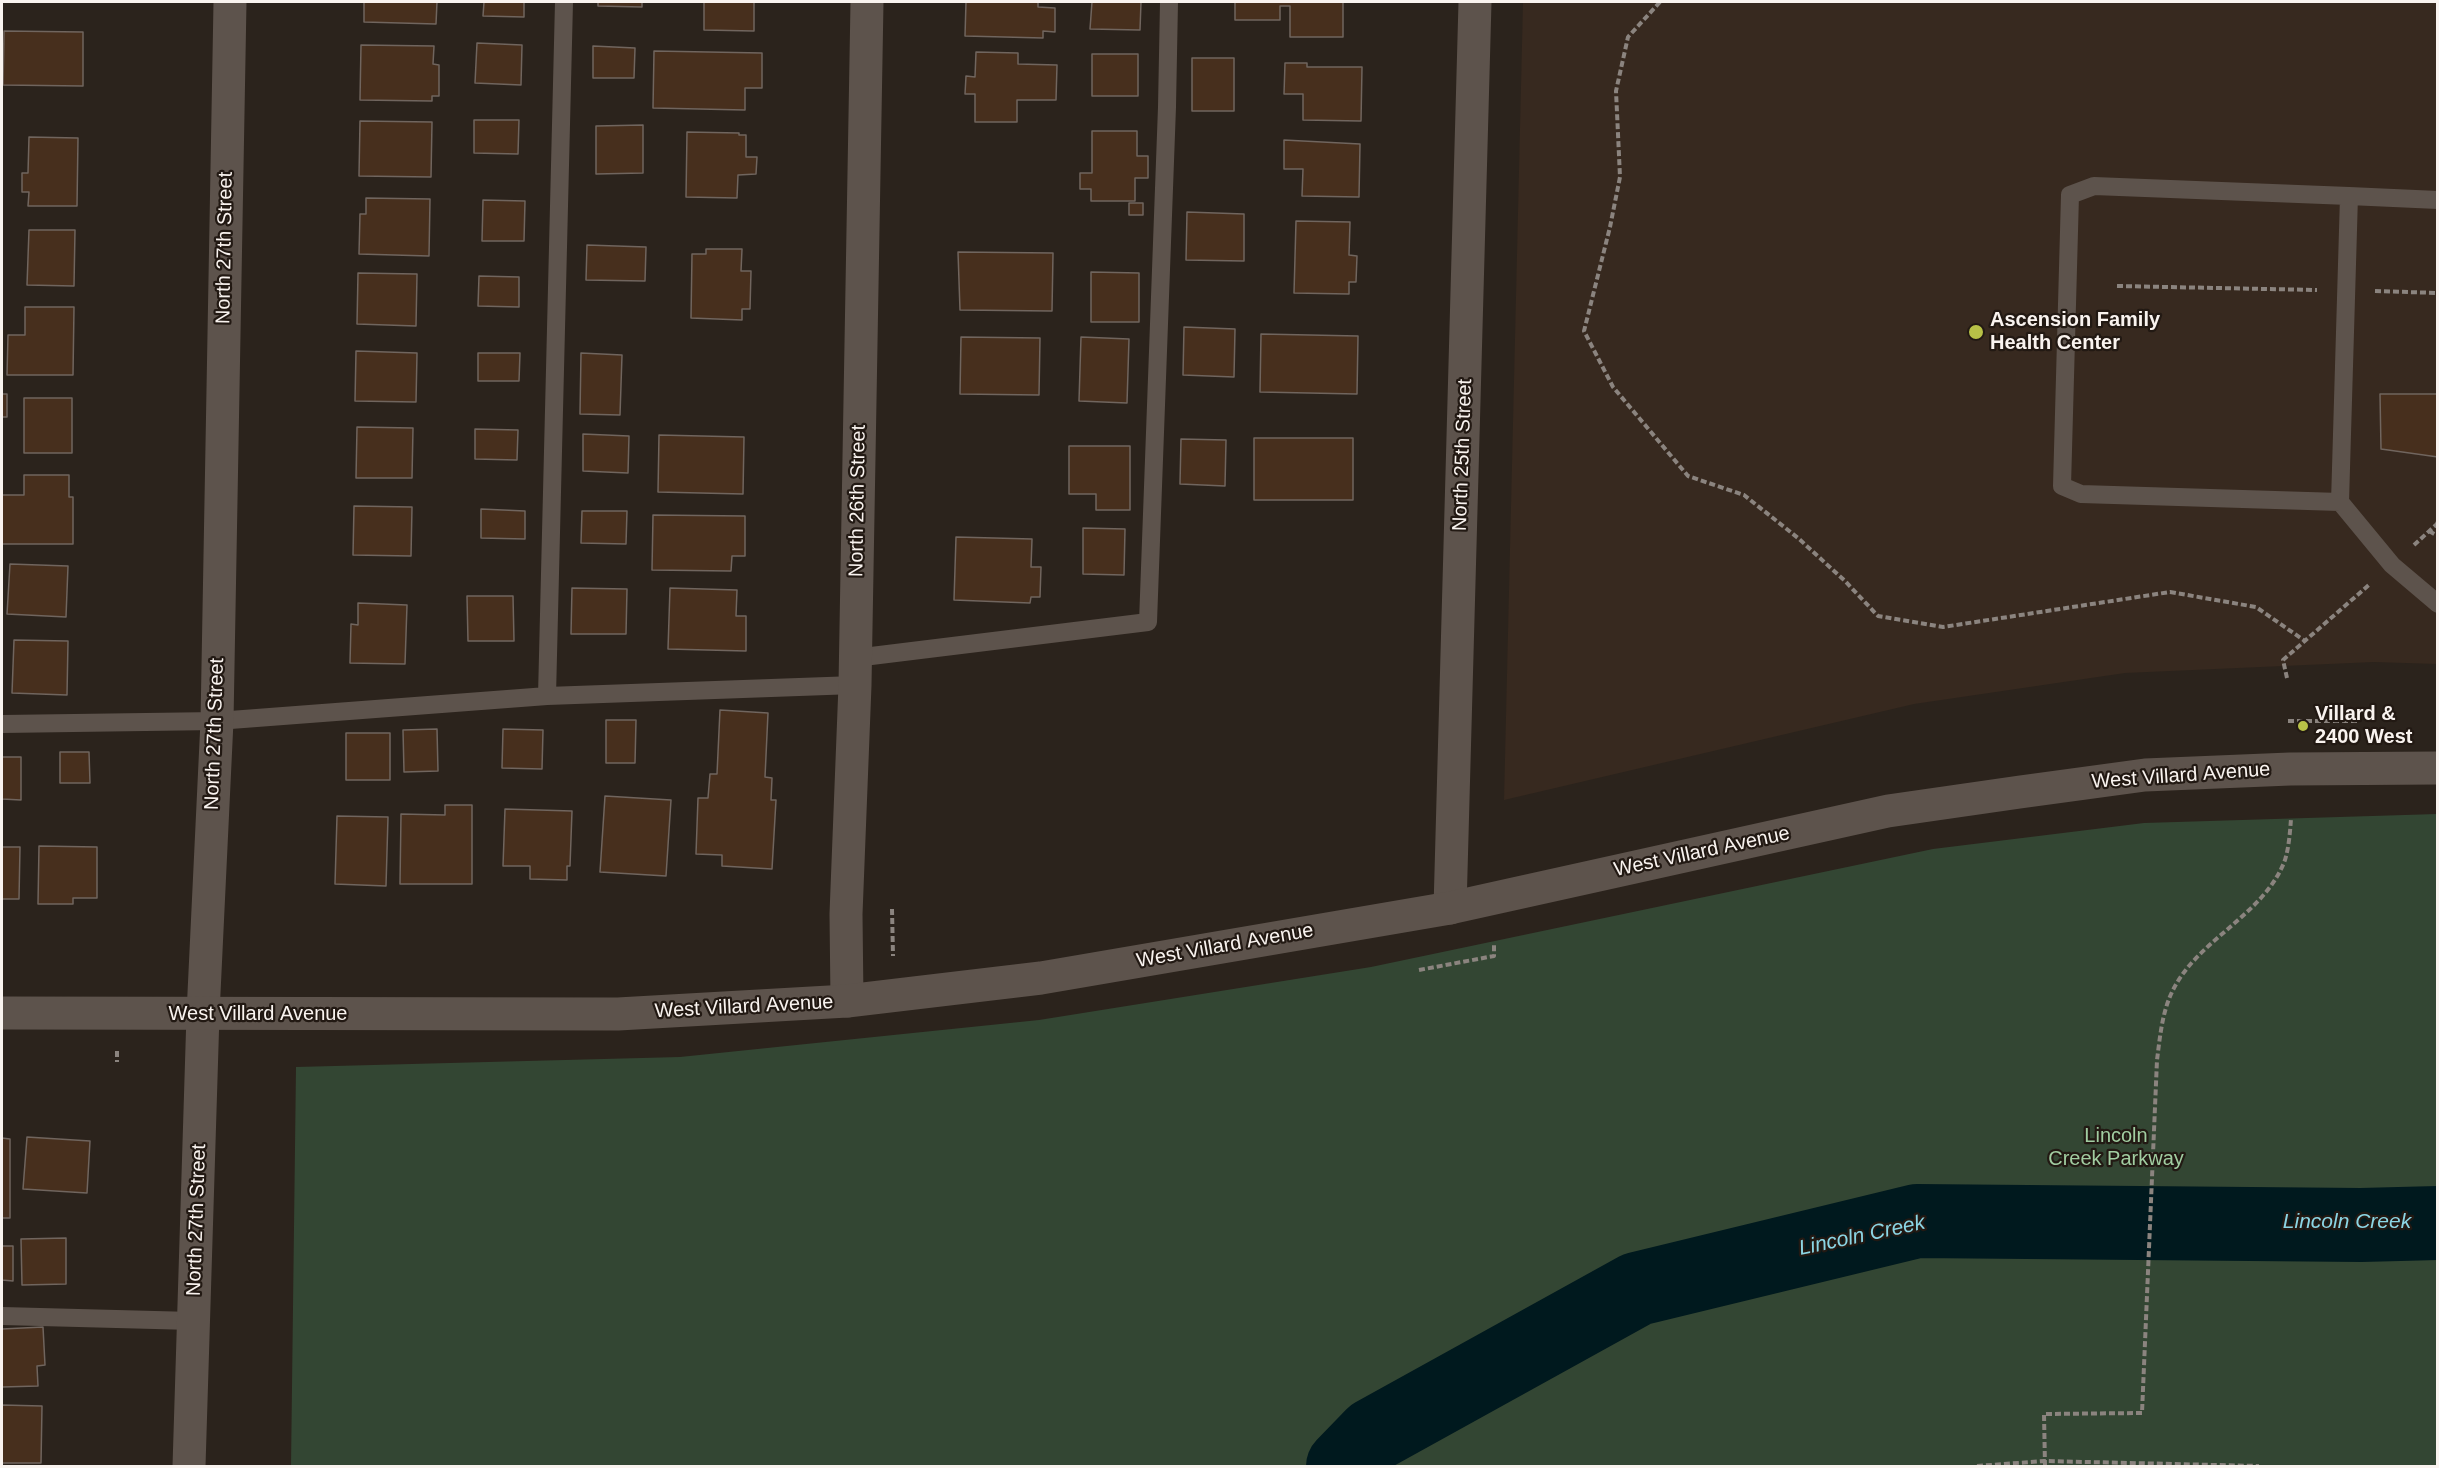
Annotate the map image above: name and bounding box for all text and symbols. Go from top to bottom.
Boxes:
street label: North 27th Street [212,172,238,324]
place label: Ascension Family Health Center [1990,308,2160,355]
marker: Ascension Family Health Center [1967,323,1985,341]
street label: North 25th Street [1448,378,1478,532]
street label: North 26th Street [845,425,871,577]
street label: North 27th Street [200,657,230,811]
place label: Villard & 2400 West [2315,702,2412,749]
marker: Villard & 2400 West [2296,719,2310,733]
street label: West Villard Avenue [2091,758,2271,794]
street label: West Villard Avenue [1612,822,1792,882]
street label: West Villard Avenue [1135,919,1315,973]
street label: West Villard Avenue [654,990,834,1024]
street label: West Villard Avenue [169,1002,347,1026]
park label: Lincoln Creek Parkway [2048,1124,2184,1171]
street label: North 27th Street [182,1143,212,1297]
water label: Lincoln Creek [2283,1209,2411,1235]
water label: Lincoln Creek [1797,1210,1927,1262]

